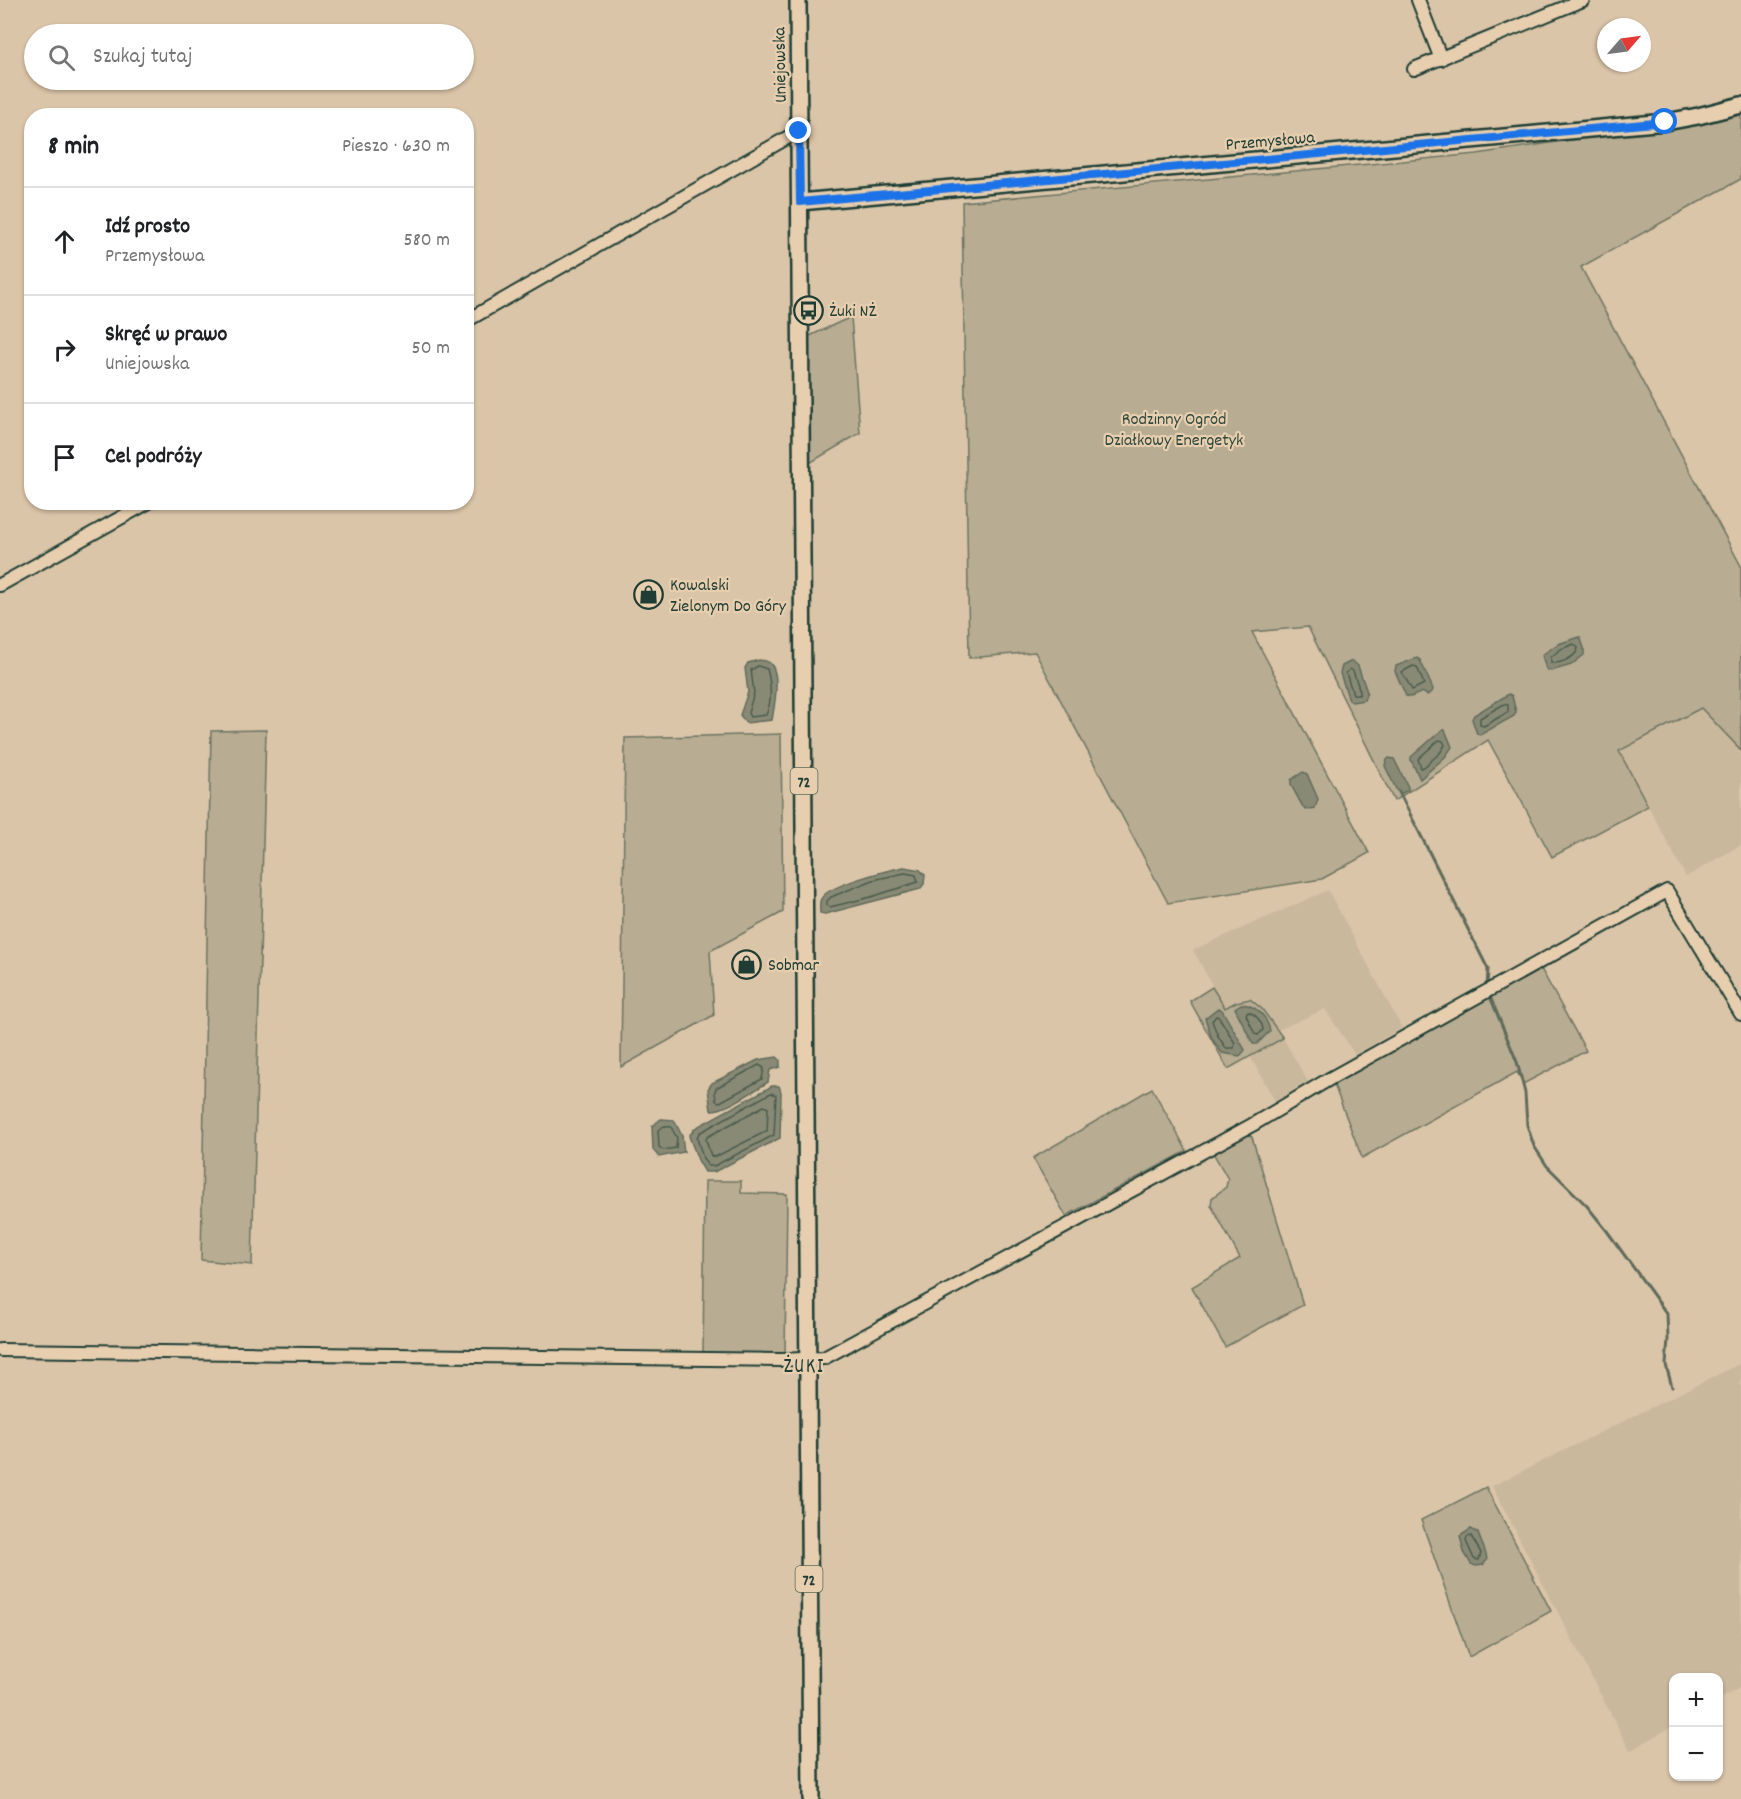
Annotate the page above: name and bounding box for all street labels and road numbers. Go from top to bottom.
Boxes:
street label: Uniejowska [768,26,795,103]
street label: Przemysłowa [1225,126,1316,159]
road number: 72 [790,768,818,794]
road number: 72 [796,1566,822,1592]

